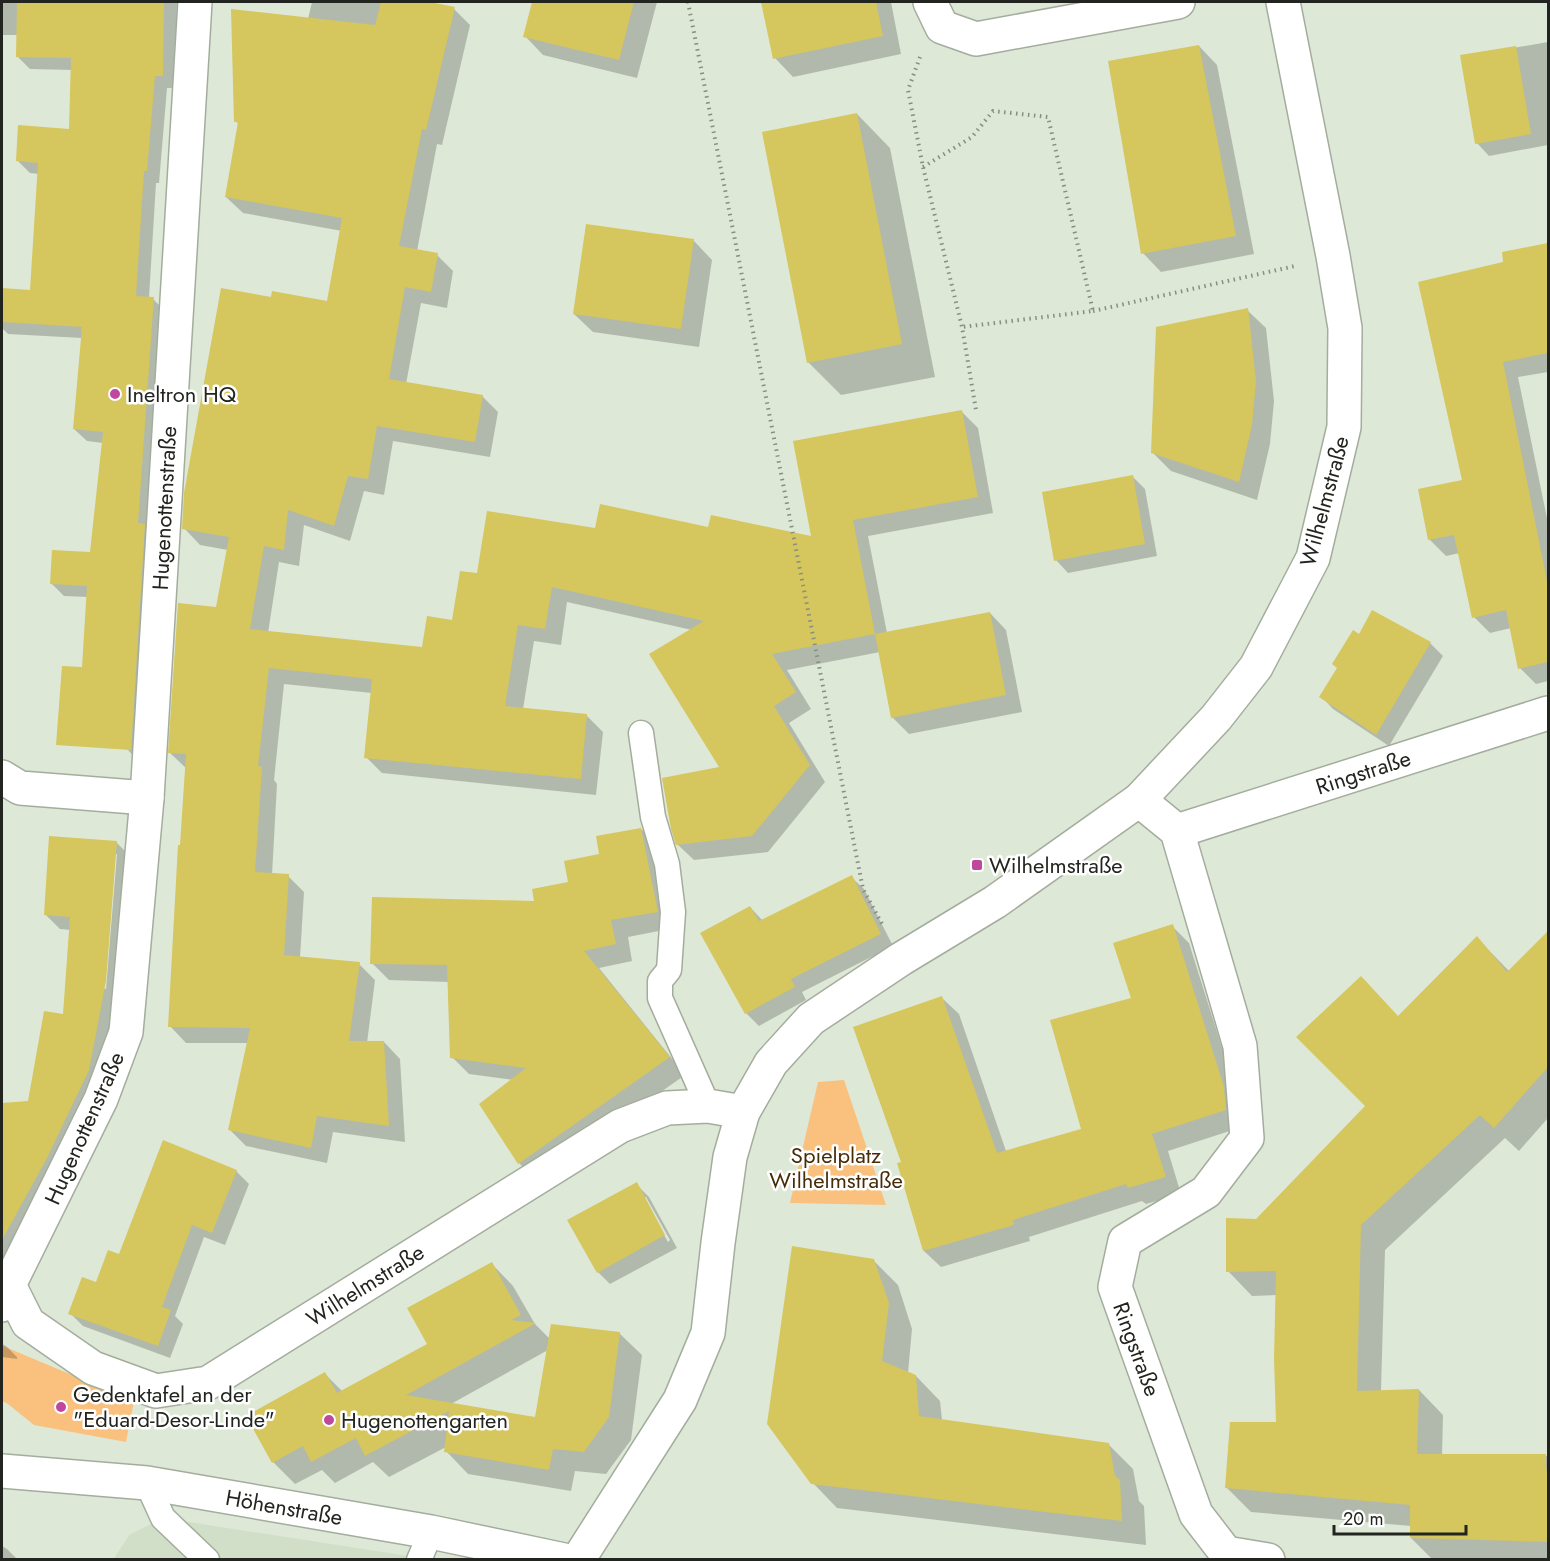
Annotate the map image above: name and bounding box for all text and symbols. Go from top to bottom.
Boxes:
place label: Ineltron HQ [127,378,237,410]
marker: Ineltron HQ [108,387,122,401]
street label: Hugenottenstraße [144,425,184,591]
street label: Wilhelmstraße [1291,432,1357,570]
street label: Ringstraße [1311,742,1415,802]
place label: Wilhelmstraße [989,849,1123,881]
marker: Wilhelmstraße [970,858,984,872]
street label: Hugenottenstraße [36,1046,132,1210]
park label: Spielplatz Wilhelmstraße [769,1139,903,1196]
street label: Wilhelmstraße [300,1236,430,1334]
street label: Ringstraße [1105,1297,1169,1401]
place label: Gedenktafel an der "Eduard-Desor-Linde" [73,1378,275,1435]
marker: Gedenktafel an der "Eduard-Desor-Linde" [54,1400,68,1414]
place label: Hugenottengarten [341,1404,508,1436]
marker: Hugenottengarten [322,1413,336,1427]
street label: Höhenstraße [223,1481,345,1533]
scale bar [1334,1498,1466,1536]
text: 20 m [1343,1506,1383,1532]

